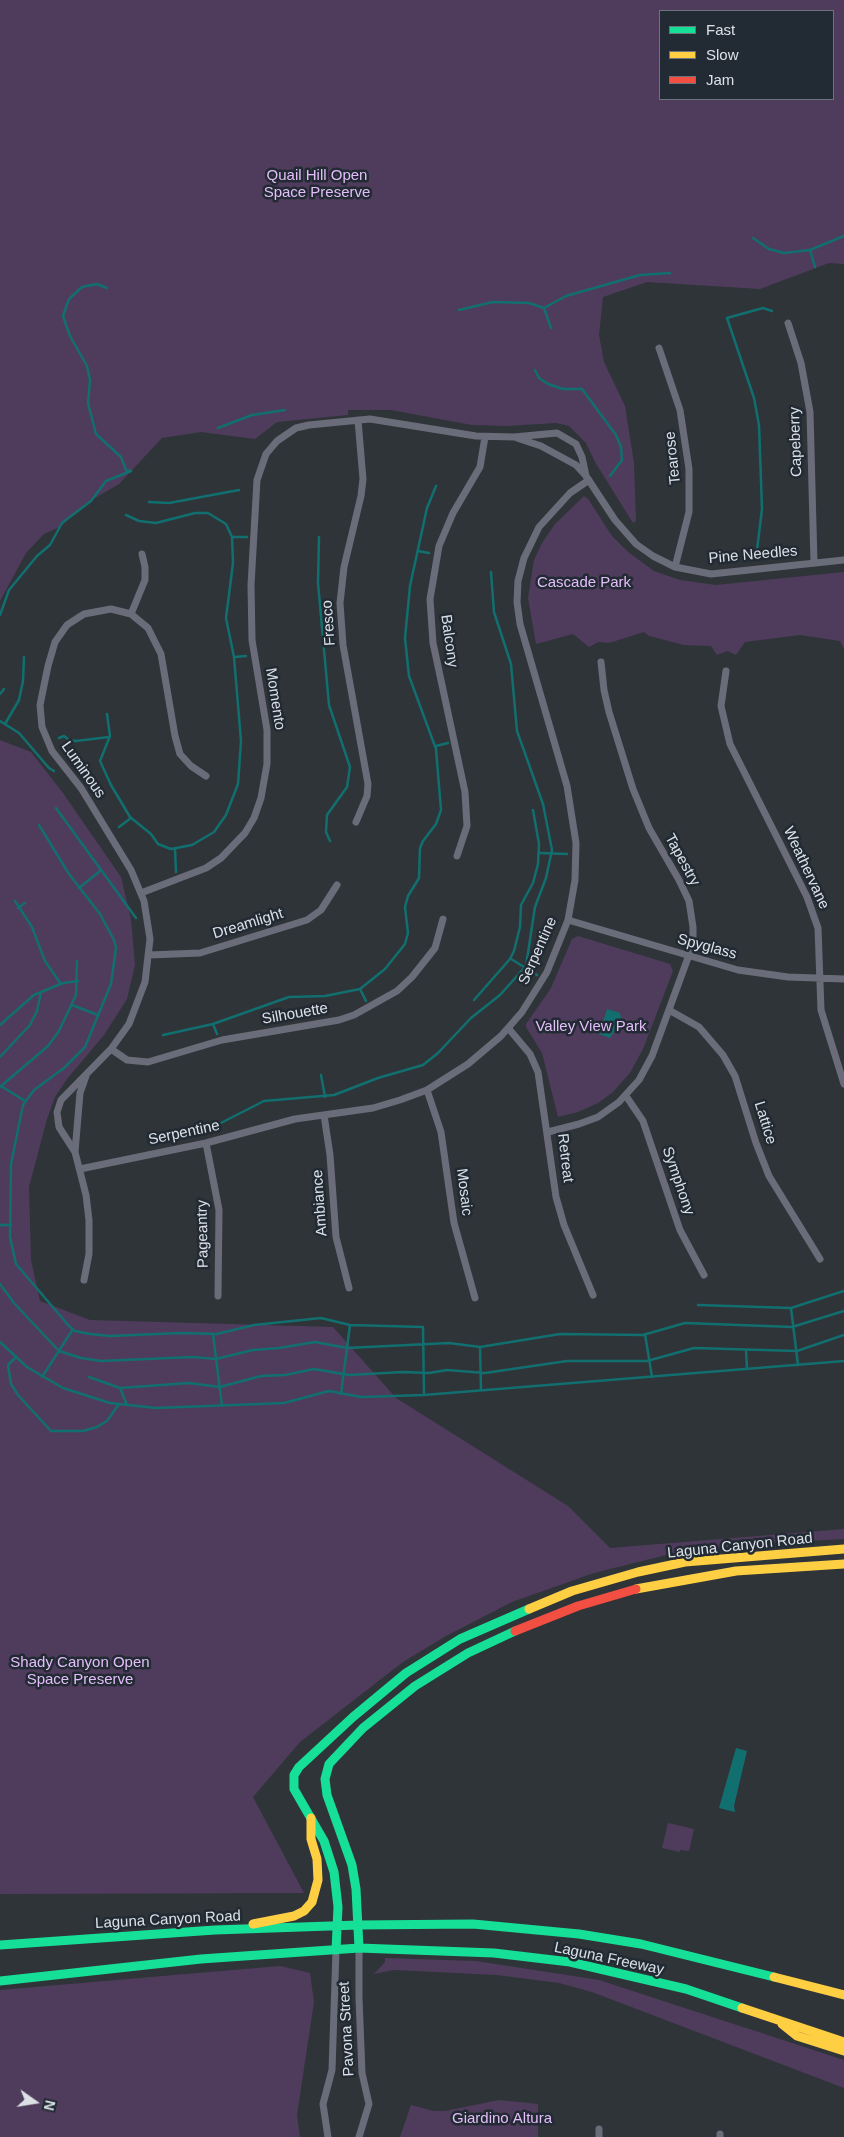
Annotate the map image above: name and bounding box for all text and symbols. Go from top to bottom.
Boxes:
legend [659,10,834,100]
text: Fast [706,21,735,38]
text: Slow [706,46,739,63]
text: Jam [706,71,734,88]
park label: Quail Hill Open Space Preserve [264,167,370,202]
street label: Capeberry [786,407,806,477]
street label: Tearose [661,431,685,485]
street label: Pine Needles [708,542,798,568]
park label: Cascade Park [537,574,631,592]
street label: Fresco [318,600,340,646]
street label: Balcony [436,613,462,669]
street label: Momento [261,667,289,731]
street label: Luminous [57,738,109,802]
street label: Weathervane [779,824,833,912]
street label: Tapestry [660,831,704,889]
street label: Dreamlight [211,905,285,943]
street label: Serpentine [515,914,561,988]
street label: Spyglass [675,930,739,964]
street label: Silhouette [261,999,329,1029]
park label: Valley View Park [535,1018,647,1036]
street label: Lattice [750,1099,780,1147]
street label: Serpentine [147,1117,221,1149]
street label: Retreat [553,1132,577,1184]
street label: Symphony [658,1145,698,1217]
street label: Mosaic [452,1167,476,1217]
street label: Ambiance [309,1169,331,1237]
street label: Pageantry [193,1200,213,1268]
street label: Laguna Canyon Road [666,1529,814,1563]
park label: Shady Canyon Open Space Preserve [10,1654,150,1689]
street label: Laguna Canyon Road [95,1907,241,1933]
street label: Laguna Freeway [552,1939,666,1979]
street label: Pavona Street [336,1981,358,2077]
north arrow [10,2077,60,2127]
text: N [41,2099,59,2112]
park label: Giardino Altura [452,2110,552,2128]

